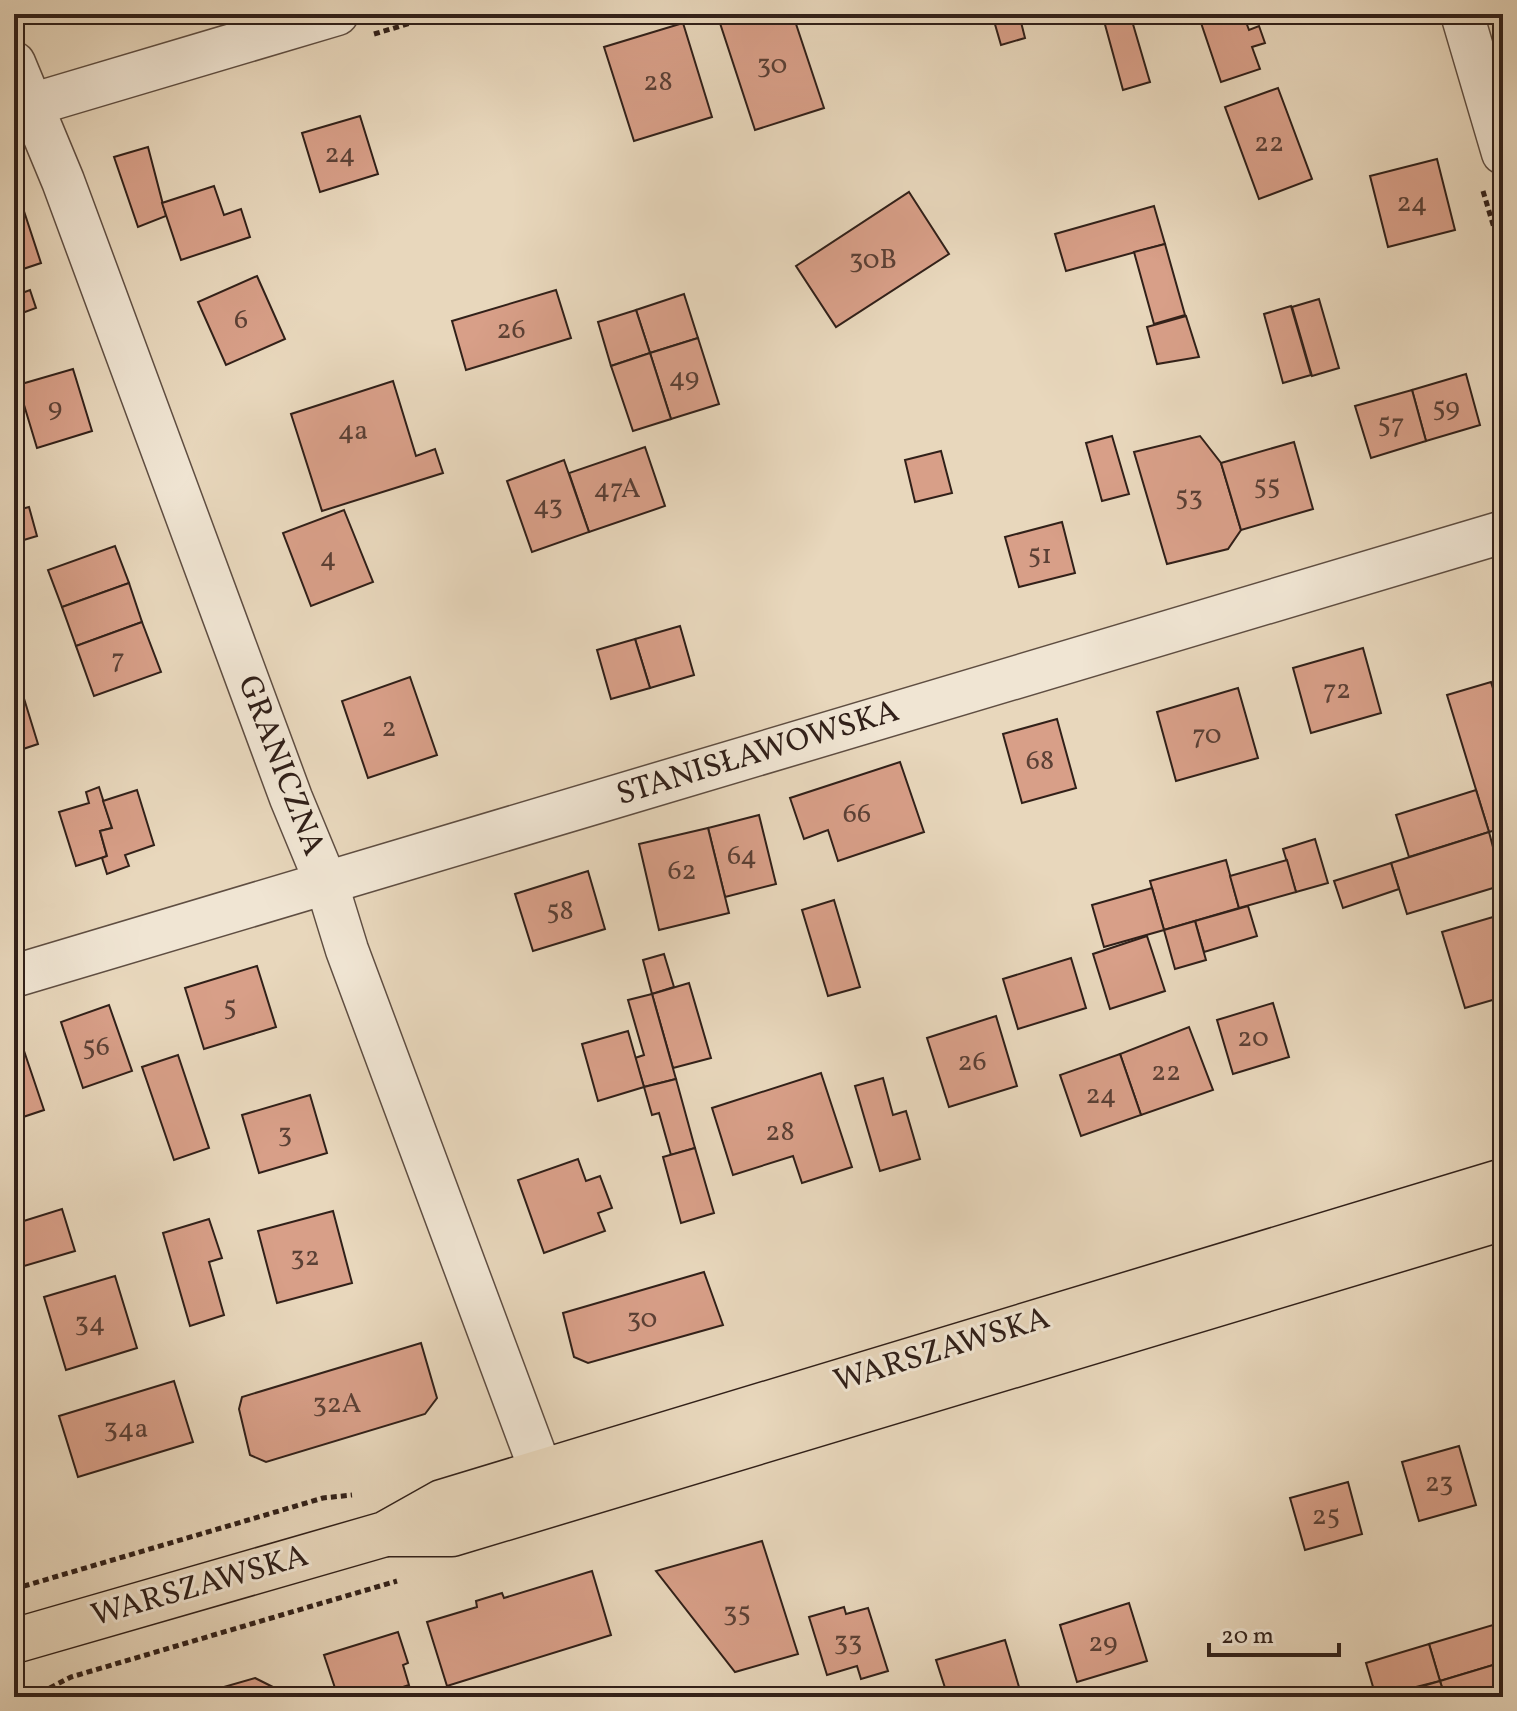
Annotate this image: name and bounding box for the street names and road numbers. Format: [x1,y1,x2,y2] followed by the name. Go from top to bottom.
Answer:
[225,670,335,862] street label: GRANICZNA
[611,690,905,818] street label: STANISŁAWOWSKA
[829,1297,1055,1405] street label: WARSZAWSKA
[86,1535,314,1639] street label: WARSZAWSKA

